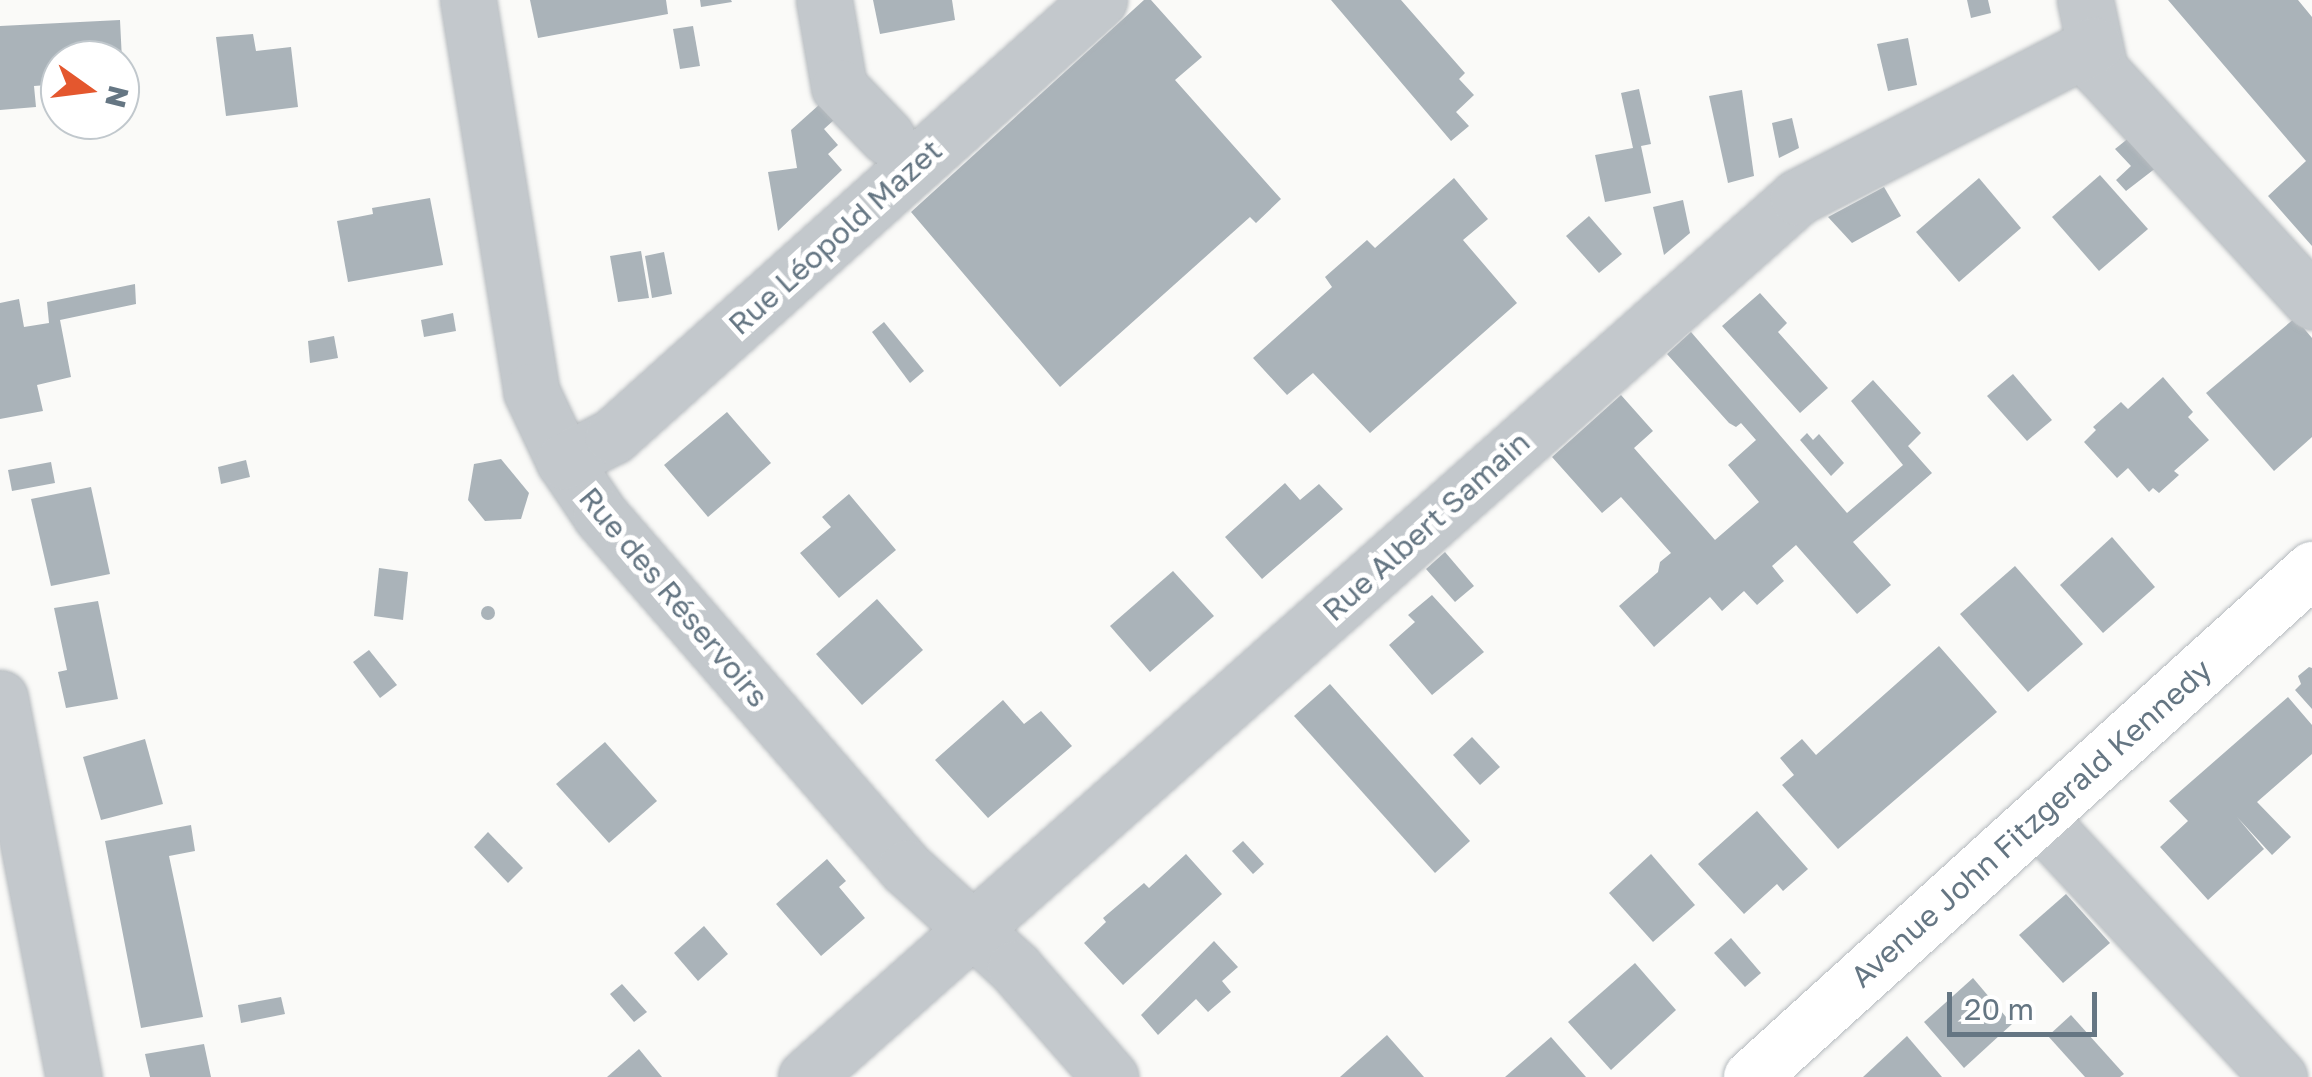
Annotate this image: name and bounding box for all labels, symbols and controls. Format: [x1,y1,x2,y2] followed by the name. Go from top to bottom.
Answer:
[40,40,140,140] north arrow
[99,83,136,111] text: N
[721,132,949,342] street label: Rue Léopold Mazet
[1315,424,1537,628] street label: Rue Albert Samain
[572,480,776,714] street label: Rue des Réservoirs
[1843,651,2219,995] street label: Avenue John Fitzgerald Kennedy
[1952,972,2102,1034] scale bar
[1964,991,2034,1027] text: 20 m

